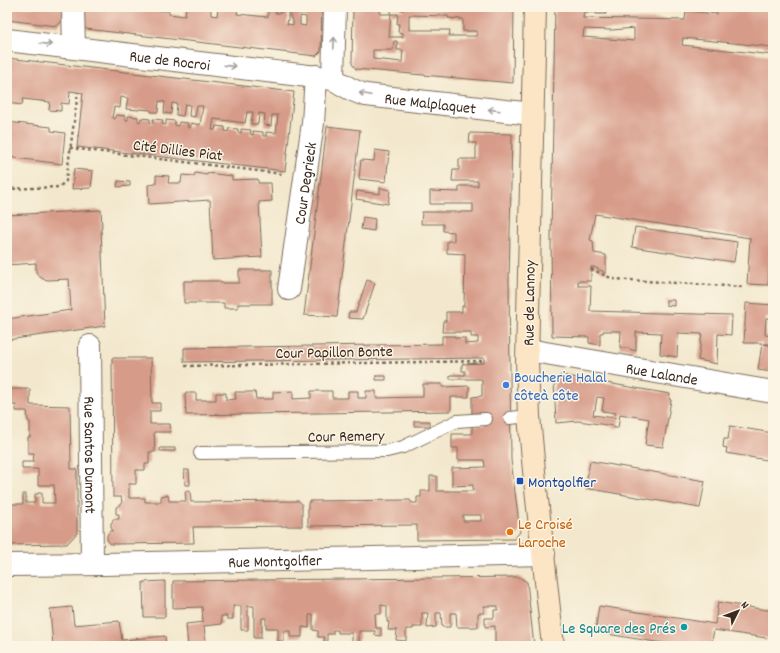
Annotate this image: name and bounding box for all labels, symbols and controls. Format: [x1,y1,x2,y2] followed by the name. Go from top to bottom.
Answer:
[330,37,338,50] one-way arrow
[39,41,52,48] one-way arrow
[128,46,211,78] street label: Rue de Rocroi
[223,63,236,70] one-way arrow
[383,88,477,122] street label: Rue Malplaquet
[358,90,371,98] one-way arrow
[488,106,501,114] one-way arrow
[132,135,224,168] street label: Cité Dillies Piat
[289,141,324,226] street label: Cour Degrieck
[518,259,543,346] street label: Rue de Lannoy
[275,341,393,366] street label: Cour Papillon Bonte
[624,358,699,393] street label: Rue Lalande
[514,367,607,408] place label: Boucherie Halal côteà côte
[501,380,511,390] marker: Boucherie Halal côteà côte
[76,396,101,514] street label: Rue Santos Dumont
[307,425,385,450] street label: Cour Remery
[528,472,596,495] place label: Montgolfier
[515,476,525,486] marker: Montgolfier
[518,514,573,555] place label: Le Croisé Laroche
[505,527,515,537] marker: Le Croisé Laroche
[228,550,322,575] street label: Rue Montgolfier
[718,591,758,631] north arrow
[736,598,752,613] text: N
[562,618,676,641] place label: Le Square des Prés
[679,622,689,632] marker: Le Square des Prés

